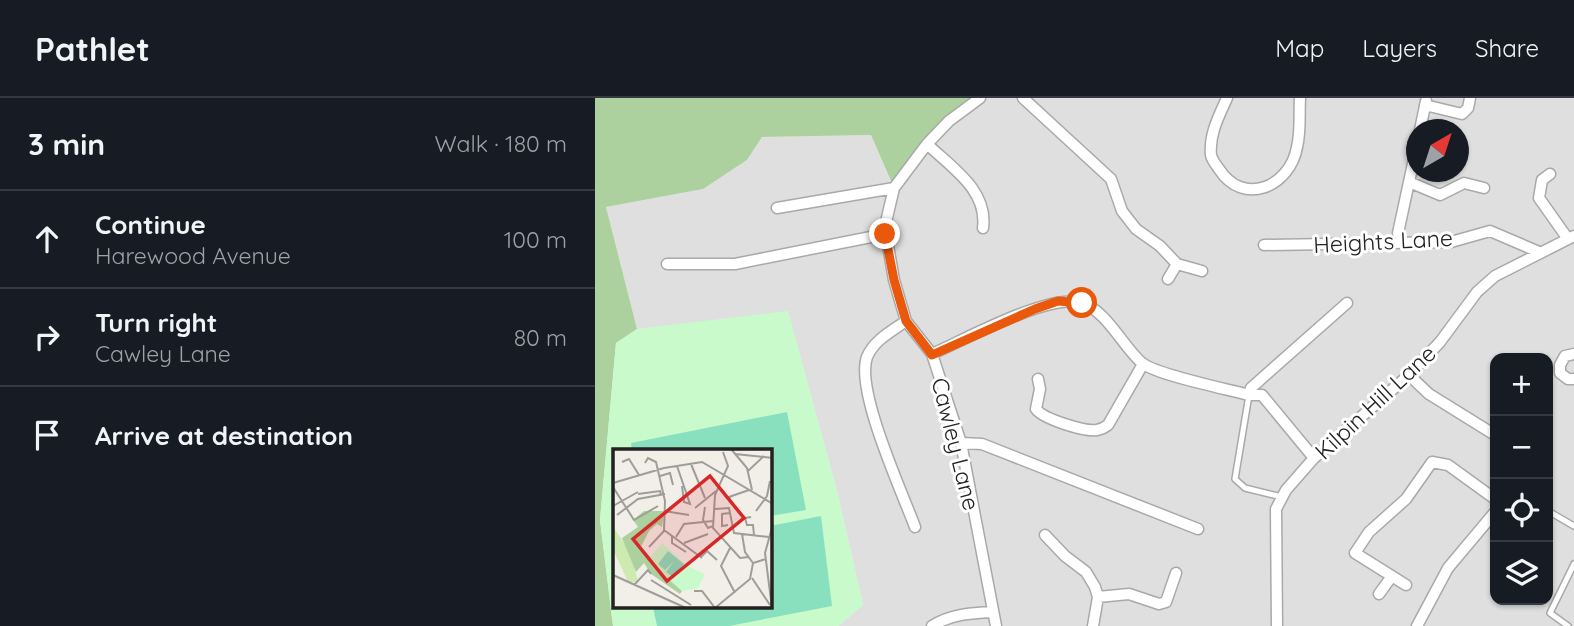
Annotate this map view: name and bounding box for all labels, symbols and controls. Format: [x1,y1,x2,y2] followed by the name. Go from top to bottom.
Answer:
[35,28,150,69] text: Pathlet
[1275,33,1324,63] text: Map
[1362,33,1437,63] text: Layers
[1475,33,1539,63] text: Share
[1406,119,1469,182] north arrow
[28,125,105,163] text: 3 min
[435,129,567,158] text: Walk · 180 m
[95,208,206,241] text: Continue
[869,218,900,249] route end
[28,220,66,258] icon: ahead
[1312,223,1454,259] street label: Heights Lane
[504,225,567,254] text: 100 m
[95,241,291,270] text: Harewood Avenue
[1066,287,1097,318] route start
[95,306,217,339] text: Turn right
[28,318,66,356] icon: right
[514,323,567,352] text: 80 m
[95,339,231,368] text: Cawley Lane
[1308,339,1442,465] street label: Kilpin Hill Lane
[1490,353,1553,605] map controls
[1490,353,1553,416] button: +
[925,375,987,513] street label: Cawley Lane
[28,416,66,454] icon: arrive
[1490,416,1553,479] button: −
[95,419,353,452] text: Arrive at destination
[613,449,772,608] inset map
[1490,479,1553,542] button: locate
[1490,542,1553,605] button: layers

